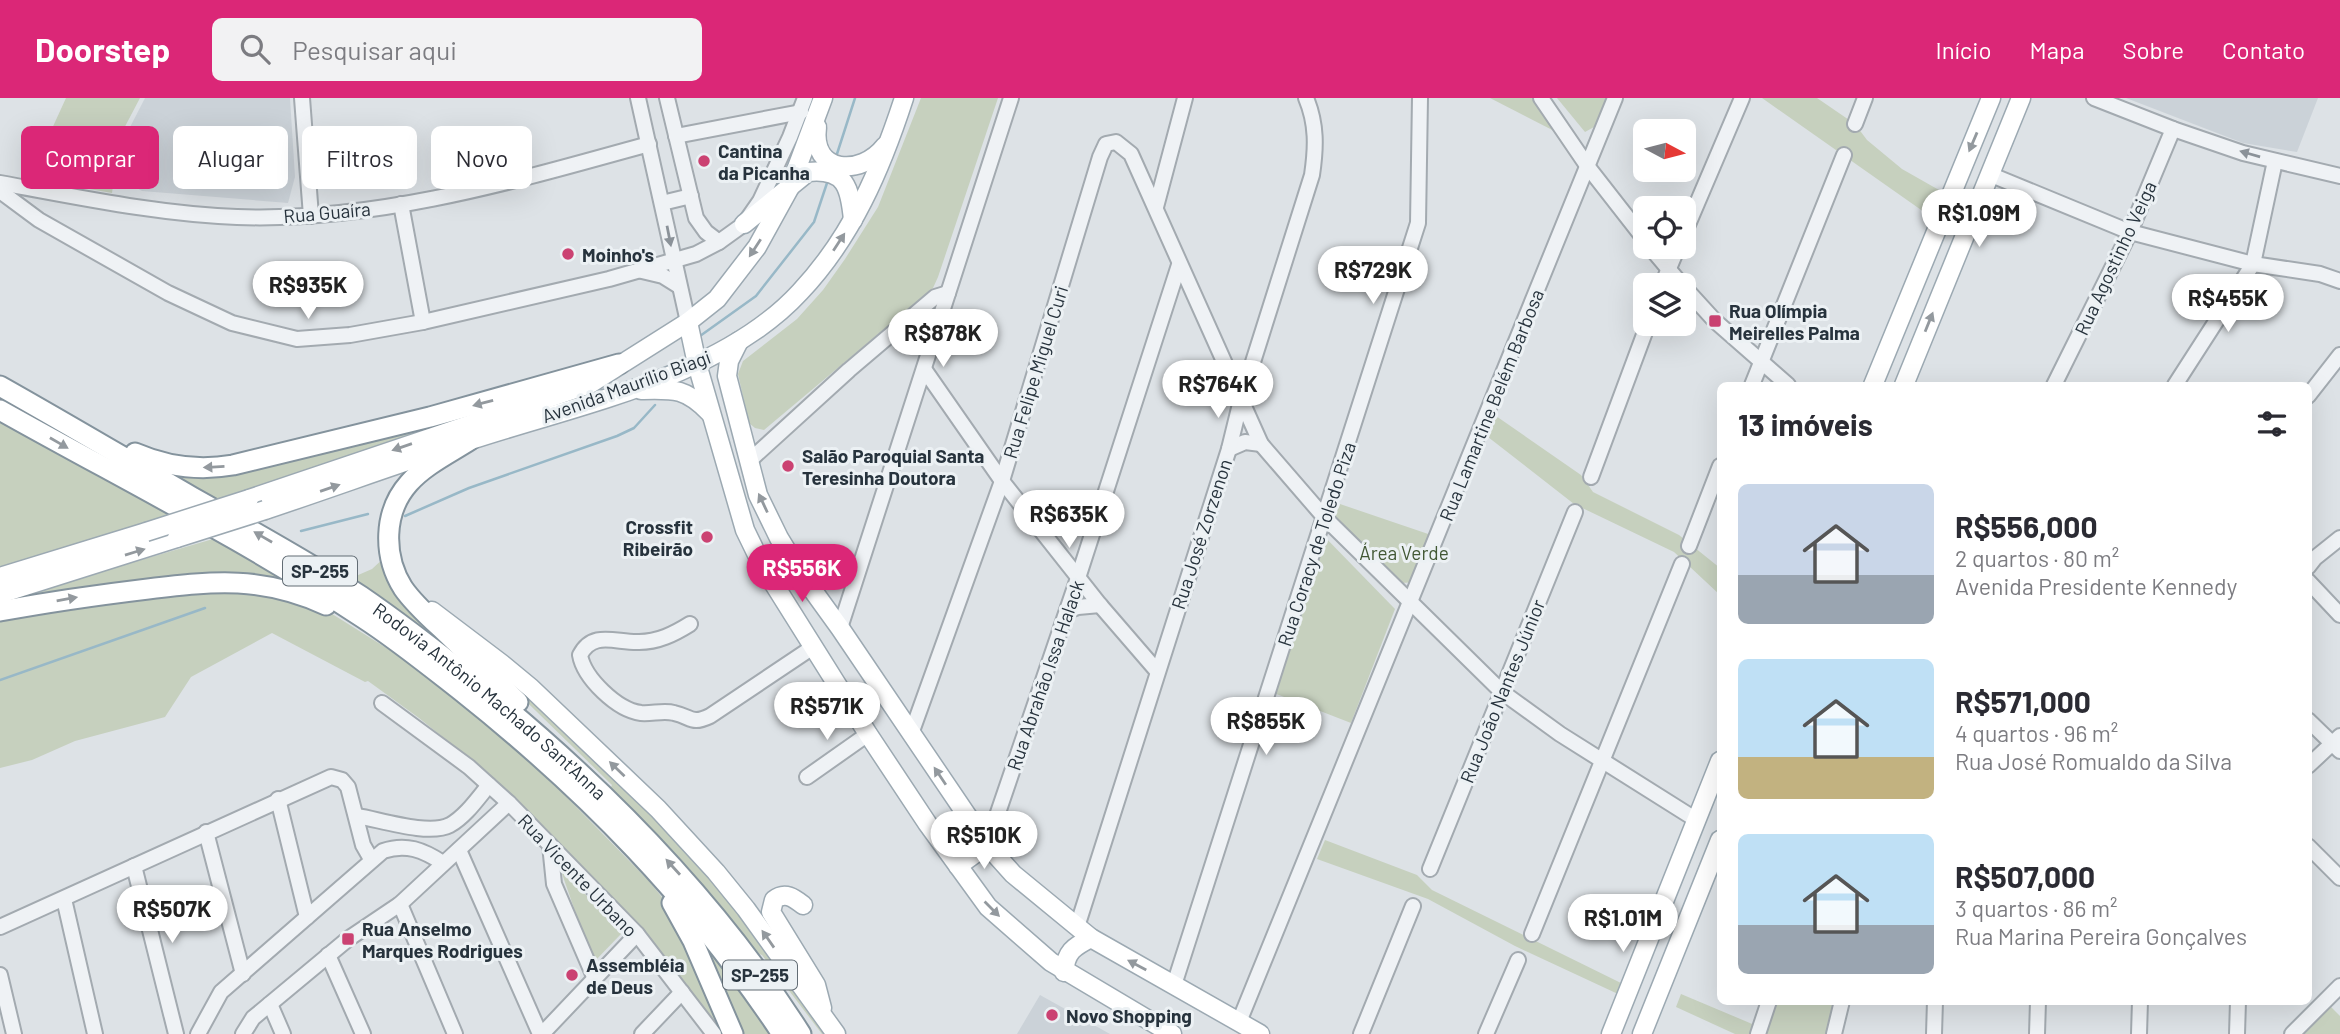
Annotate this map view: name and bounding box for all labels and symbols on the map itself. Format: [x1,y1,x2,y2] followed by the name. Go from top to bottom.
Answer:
[1633,119,1696,182] north arrow
[1967,132,1978,153] one-way arrow
[718,139,810,184] place label: Cantina da Picanha
[2239,149,2260,159] one-way arrow
[696,153,712,169] marker: Cantina da Picanha
[2069,177,2161,339] street label: Rua Agostinho Veiga
[1914,190,2044,249] pin: R$1.09M
[282,197,372,227] street label: Rua Guaíra
[663,225,674,247] one-way arrow
[832,233,845,252] one-way arrow
[749,238,762,258] one-way arrow
[582,243,654,266] place label: Moinho's
[560,246,576,262] marker: Moinho's
[1316,246,1430,306] pin: R$729K
[251,262,365,321] pin: R$935K
[2171,274,2285,334] pin: R$455K
[998,283,1072,461] street label: Rua Felipe Miguel Curi
[1434,286,1548,524] street label: Rua Lamartine Belém Barbosa
[1729,299,1860,344] place label: Rua Olímpia Meirelles Palma
[886,310,1000,369] pin: R$878K
[1924,311,1935,332] one-way arrow
[1707,313,1723,329] marker: Rua Olímpia Meirelles Palma
[538,345,714,427] street label: Avenida Maurílio Biagi
[1161,360,1275,420] pin: R$764K
[472,398,494,409] one-way arrow
[50,437,69,449] one-way arrow
[1272,439,1360,649] street label: Rua Coracy de Toledo Piza
[392,442,413,453] one-way arrow
[802,444,984,489] place label: Salão Paroquial Santa Teresinha Doutora
[1166,456,1236,612] street label: Rua José Zorzenon
[780,458,796,474] marker: Salão Paroquial Santa Teresinha Doutora
[203,462,225,473] one-way arrow
[320,482,341,493] one-way arrow
[1012,490,1126,550] pin: R$635K
[757,493,768,514] one-way arrow
[623,515,693,560] place label: Crossfit Ribeirão
[699,529,715,545] marker: Crossfit Ribeirão
[254,531,273,543] one-way arrow
[1359,541,1449,564] park label: Área Verde
[745,545,859,604] pin: R$556K
[125,546,146,556] one-way arrow
[283,556,357,586] road number: SP-255
[1002,577,1088,773] street label: Rua Abrahão Issa Halack
[56,593,78,604] one-way arrow
[1455,596,1549,786] street label: Rua João Nantes Júnior
[369,597,612,804] street label: Rodovia Antônio Machado Sant'Anna
[770,682,884,742] pin: R$571K
[1209,698,1323,757] pin: R$855K
[609,761,626,777] one-way arrow
[933,767,947,785] one-way arrow
[513,809,643,941] street label: Rua Vicente Urbano
[927,812,1041,871] pin: R$510K
[665,859,681,876] one-way arrow
[115,886,229,945] pin: R$507K
[1558,894,1688,954] pin: R$1.01M
[983,900,999,917] one-way arrow
[362,917,523,962] place label: Rua Anselmo Marques Rodrigues
[761,930,775,948] one-way arrow
[340,931,356,947] marker: Rua Anselmo Marques Rodrigues
[586,953,685,998] place label: Assembléia de Deus
[1127,959,1146,971] one-way arrow
[723,960,797,990] road number: SP-255
[564,967,580,983] marker: Assembléia de Deus
[1066,1004,1192,1027] place label: Novo Shopping
[1044,1007,1060,1023] marker: Novo Shopping

